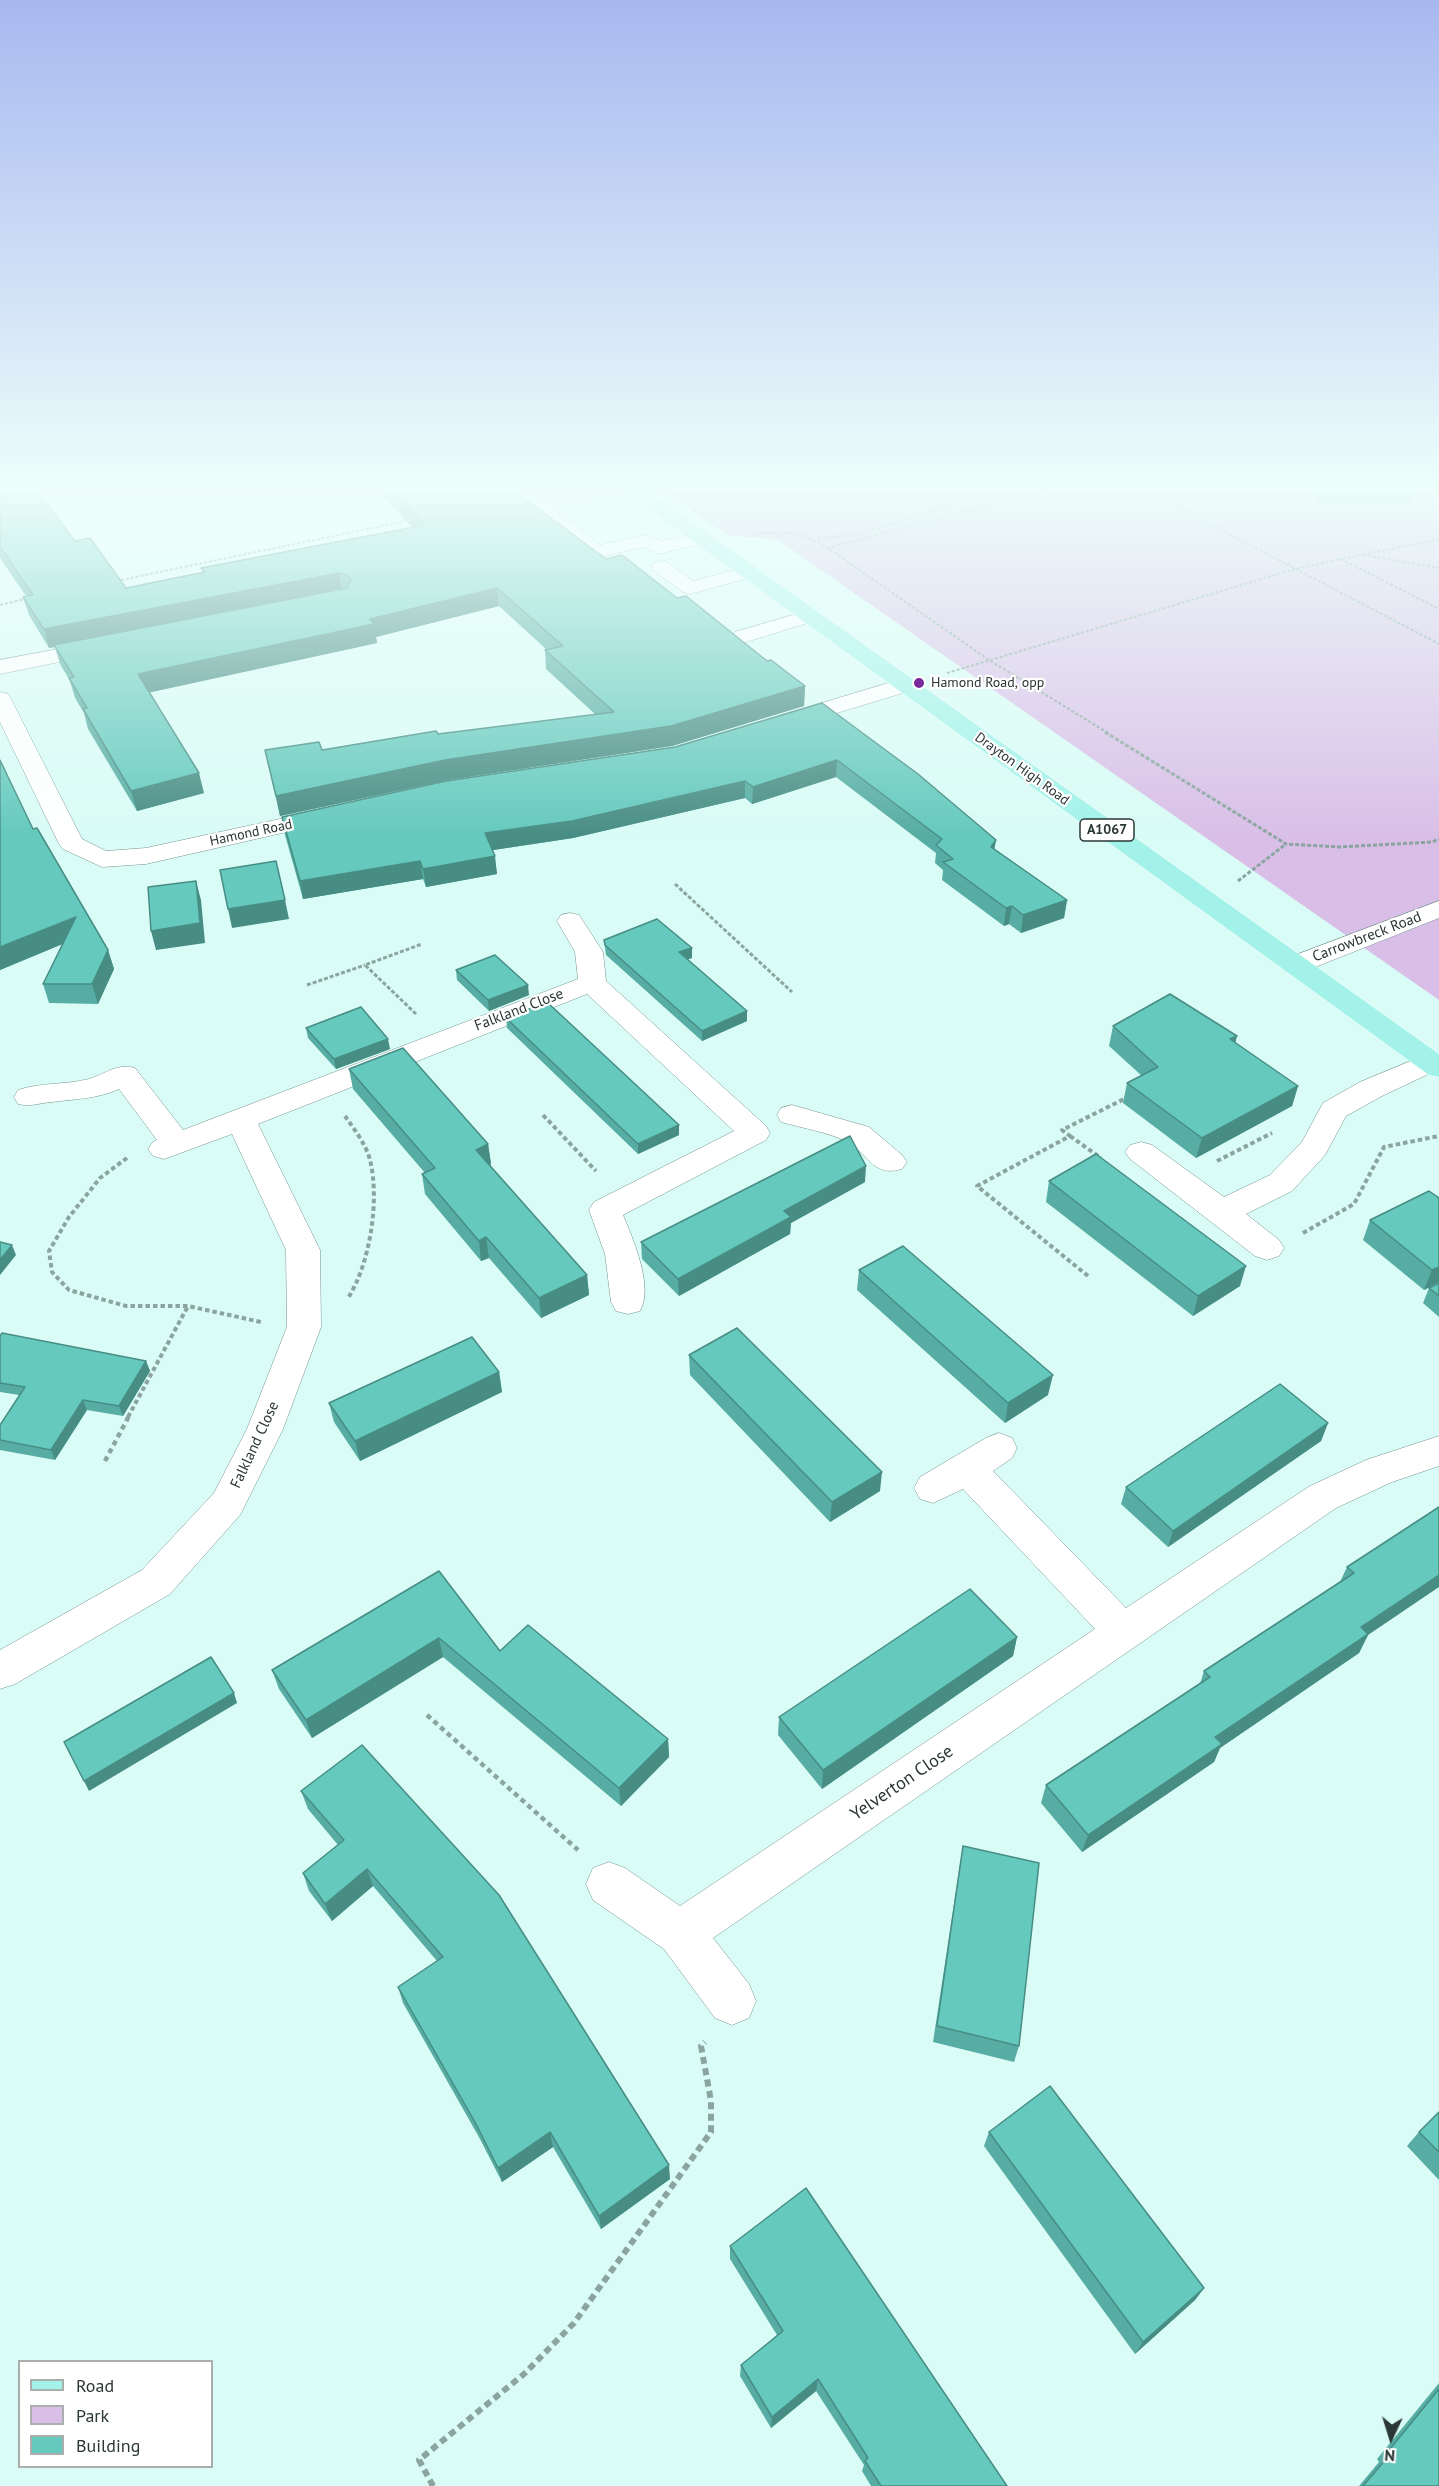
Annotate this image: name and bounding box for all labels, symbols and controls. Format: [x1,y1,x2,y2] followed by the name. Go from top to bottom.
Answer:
[931,675,1044,691] place label: Hamond Road, opp
[912,676,926,690] marker: Hamond Road, opp
[972,729,1072,809] street label: Drayton High Road
[208,816,294,850] street label: Hamond Road
[1080,819,1134,841] road number: A1067
[1310,908,1424,966] street label: Carrowbreck Road
[472,985,566,1035] street label: Falkland Close
[227,1399,283,1491] street label: Falkland Close
[847,1741,957,1825] street label: Yelverton Close
[18,2360,213,2468] legend
[76,2374,114,2397] text: Road
[76,2404,109,2427] text: Park
[1361,2408,1421,2468] north arrow
[76,2434,140,2457] text: Building
[1384,2446,1396,2466] text: N

